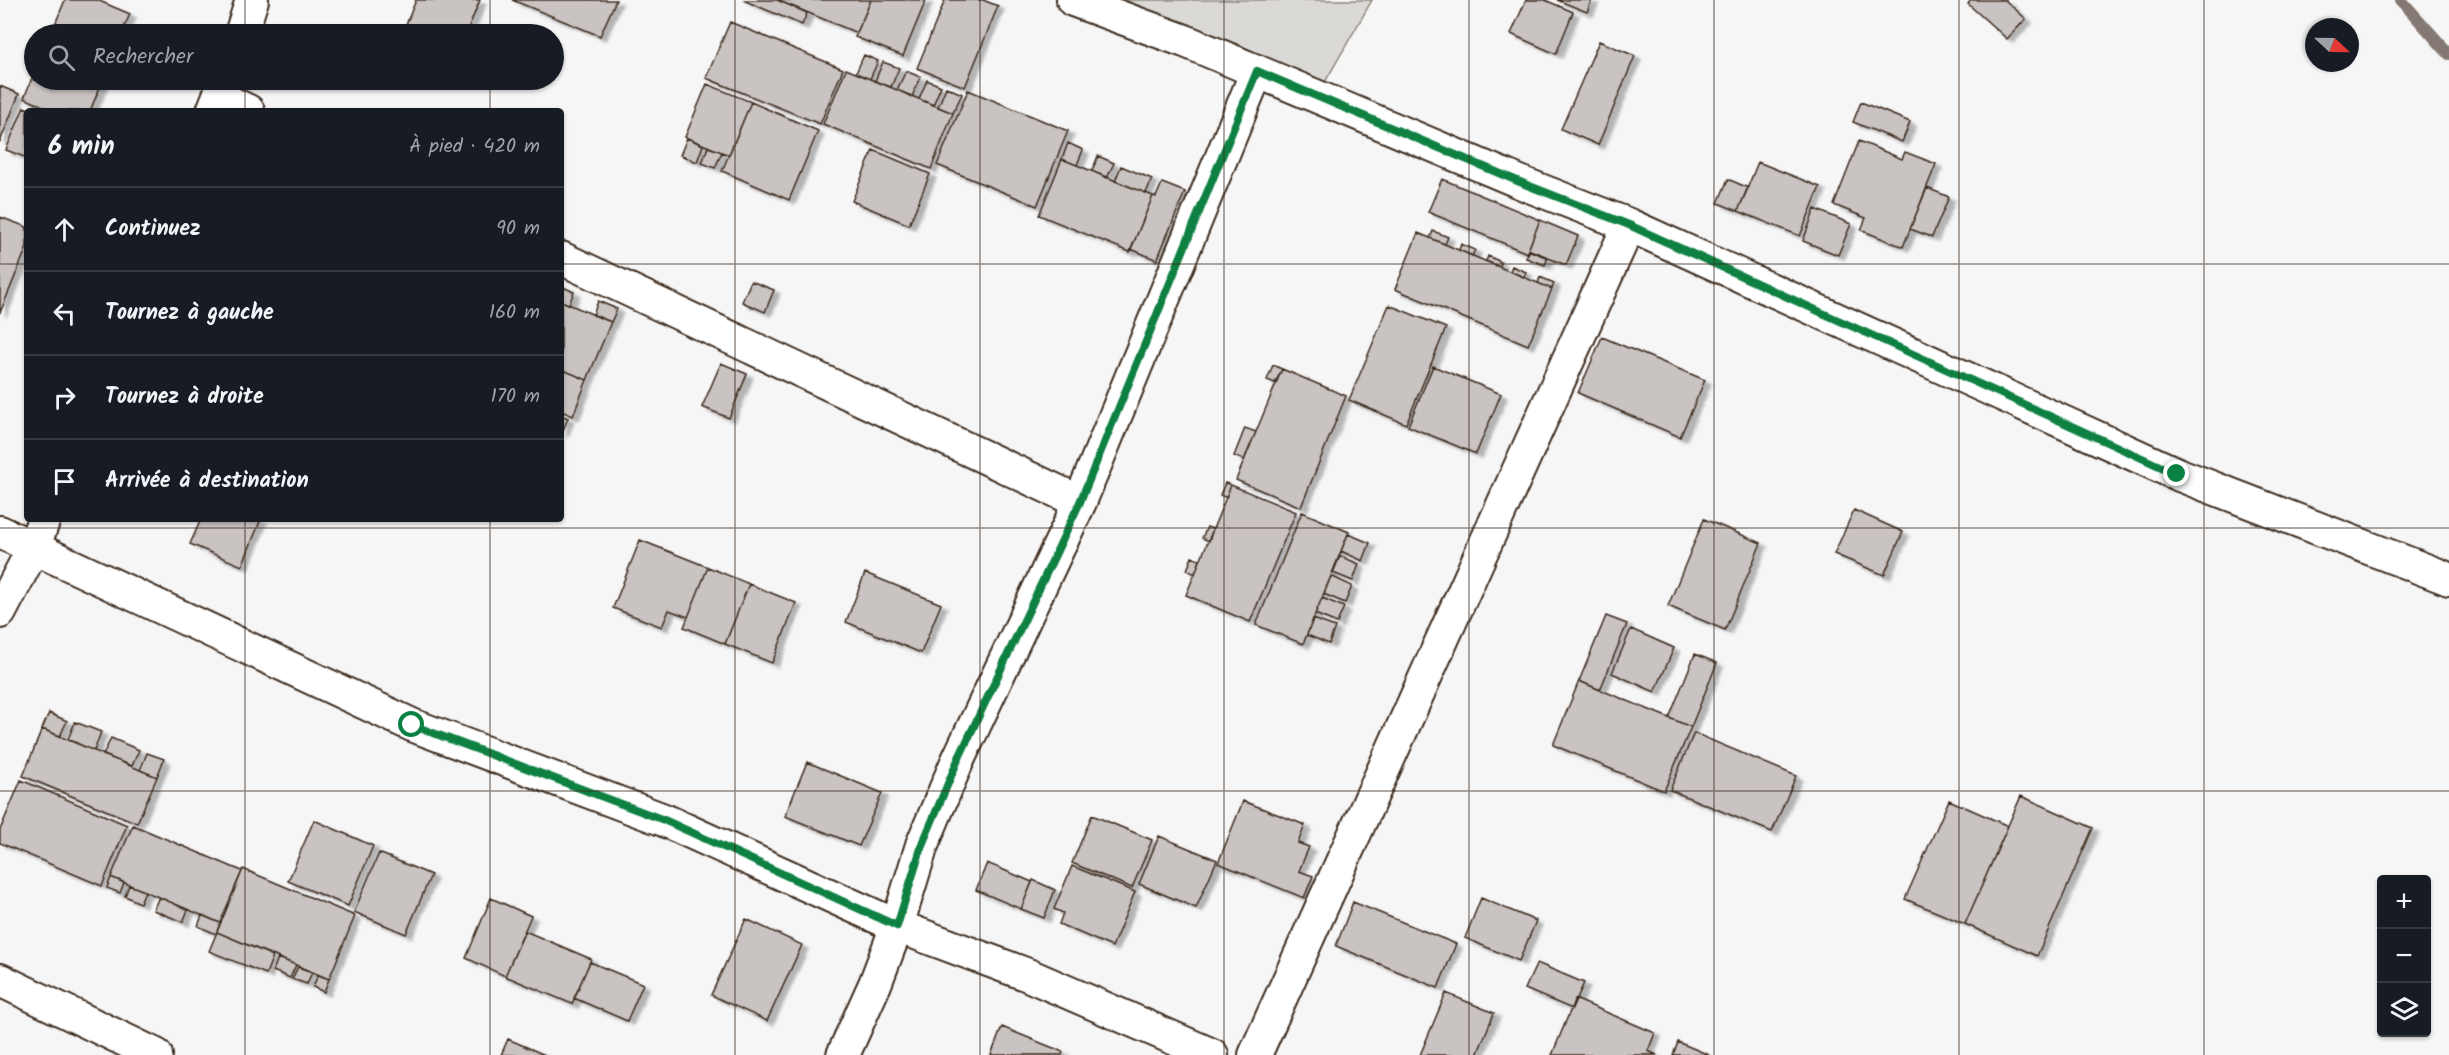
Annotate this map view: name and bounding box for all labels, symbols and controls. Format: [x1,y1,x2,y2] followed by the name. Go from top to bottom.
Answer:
[2305,18,2359,72] north arrow
[24,24,564,90] search box
[93,40,193,75] text: Rechercher
[45,41,78,74] icon: search
[48,126,115,168] text: 6 min
[409,131,540,163] text: À pied · 420 m
[105,212,201,247] text: Continuez
[48,213,81,246] icon: ahead
[496,213,540,245] text: 90 m
[105,296,274,331] text: Tournez à gauche
[48,297,81,330] icon: left
[489,297,540,329] text: 160 m
[105,380,264,415] text: Tournez à droite
[48,381,81,414] icon: right
[491,381,540,413] text: 170 m
[2163,460,2189,486] route end
[105,464,309,499] text: Arrivée à destination
[48,465,81,498] icon: arrive
[398,711,424,737] route start
[2377,875,2431,1037] map controls
[2377,875,2431,929] button: +
[2377,929,2431,983] button: −
[2377,983,2431,1037] button: layers

